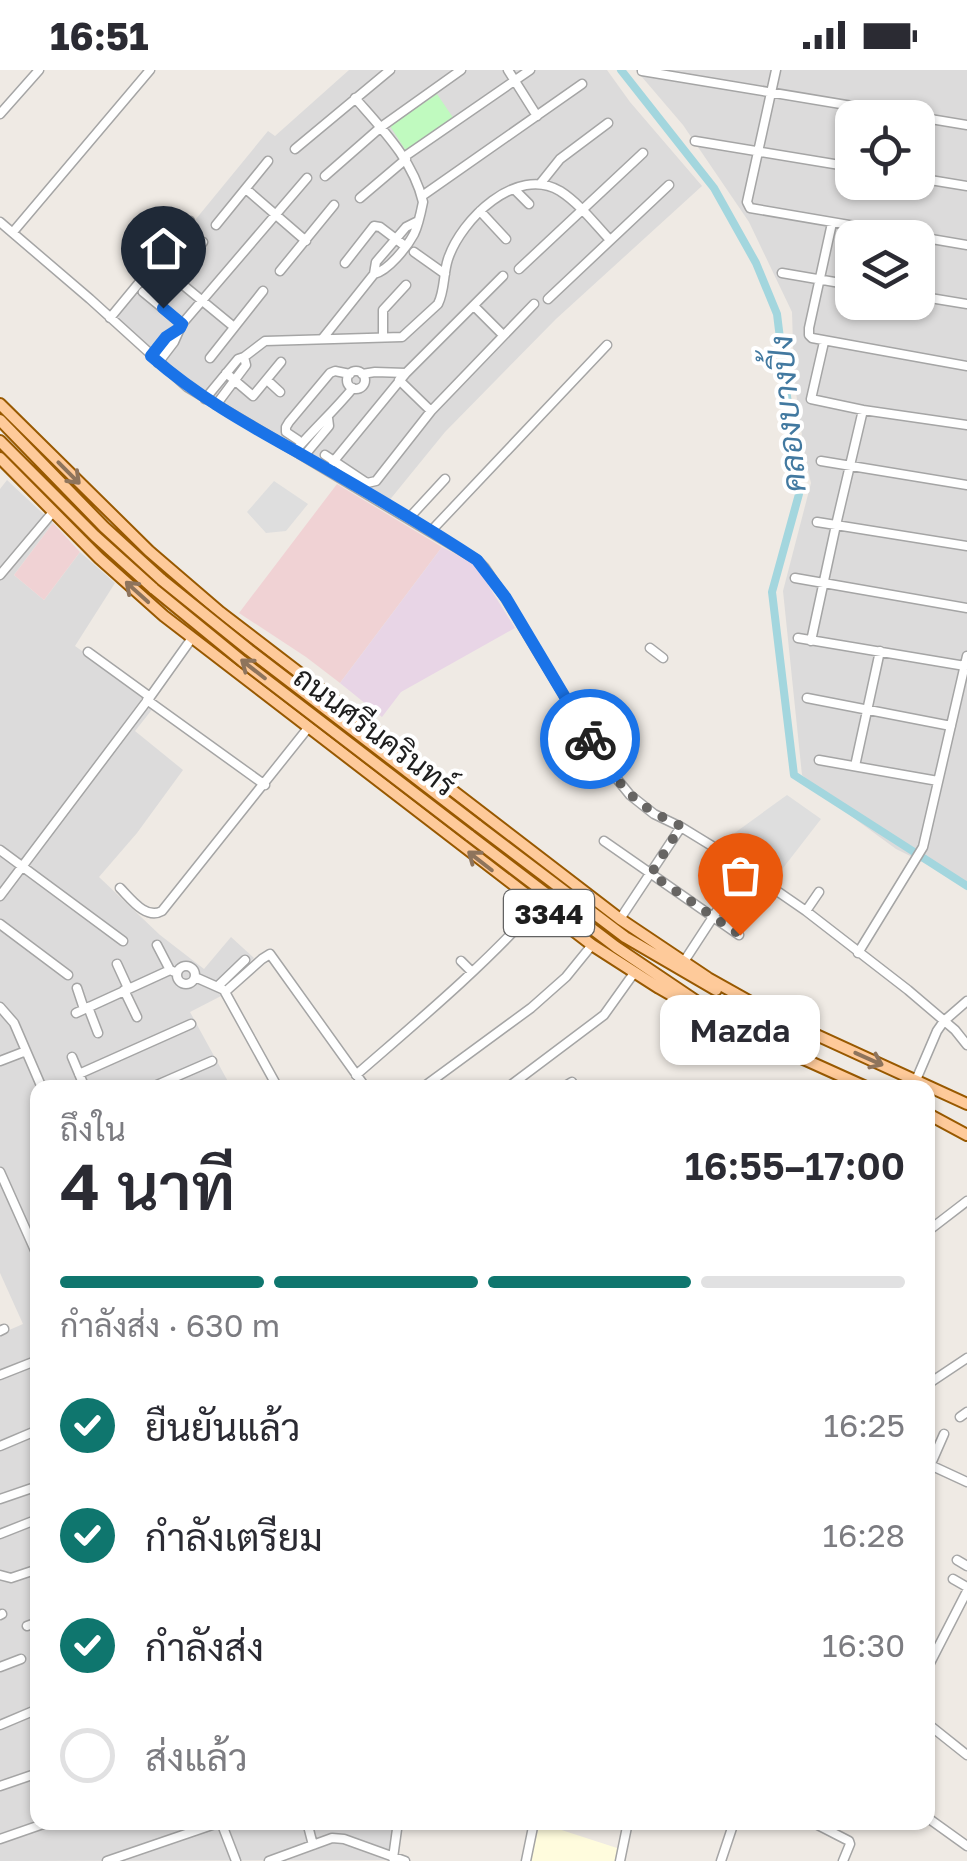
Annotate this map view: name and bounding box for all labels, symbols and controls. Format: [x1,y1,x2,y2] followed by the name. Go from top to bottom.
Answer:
[50,13,149,58] text: 16:51
[835,100,935,320] map controls
[835,100,935,200] button: locate
[121,206,206,309] pin
[835,220,935,320] button: layers
[136,221,191,276] icon: home
[753,334,813,495] water label: คลองบางปิ้ง
[57,461,81,485] one-way arrow
[125,581,150,604] one-way arrow
[240,658,266,680] one-way arrow
[287,658,464,804] street label: ถนนศรีนครินทร์
[540,689,640,789] courier
[563,712,618,767] icon: bike
[698,833,783,936] pin
[713,848,768,903] icon: bag
[467,850,494,871] one-way arrow
[504,890,594,936] road number: 3344
[660,995,820,1065] callout: Mazda
[690,1011,790,1049] text: Mazda
[853,1051,884,1069] one-way arrow
[60,1110,126,1148] text: ถึงใน
[685,1143,905,1188] text: 16:55–17:00
[60,1146,235,1224] text: 4 นาที
[60,1306,280,1344] text: กำลังส่ง · 630 m
[60,1398,115,1453] icon: check
[145,1404,300,1449] text: ยืนยันแล้ว
[823,1406,905,1444] text: 16:25
[60,1508,115,1563] icon: check
[145,1514,323,1559] text: กำลังเตรียม
[822,1516,905,1554] text: 16:28
[60,1618,115,1673] icon: check
[145,1624,264,1669] text: กำลังส่ง
[822,1626,905,1664] text: 16:30
[145,1734,248,1779] text: ส่งแล้ว

